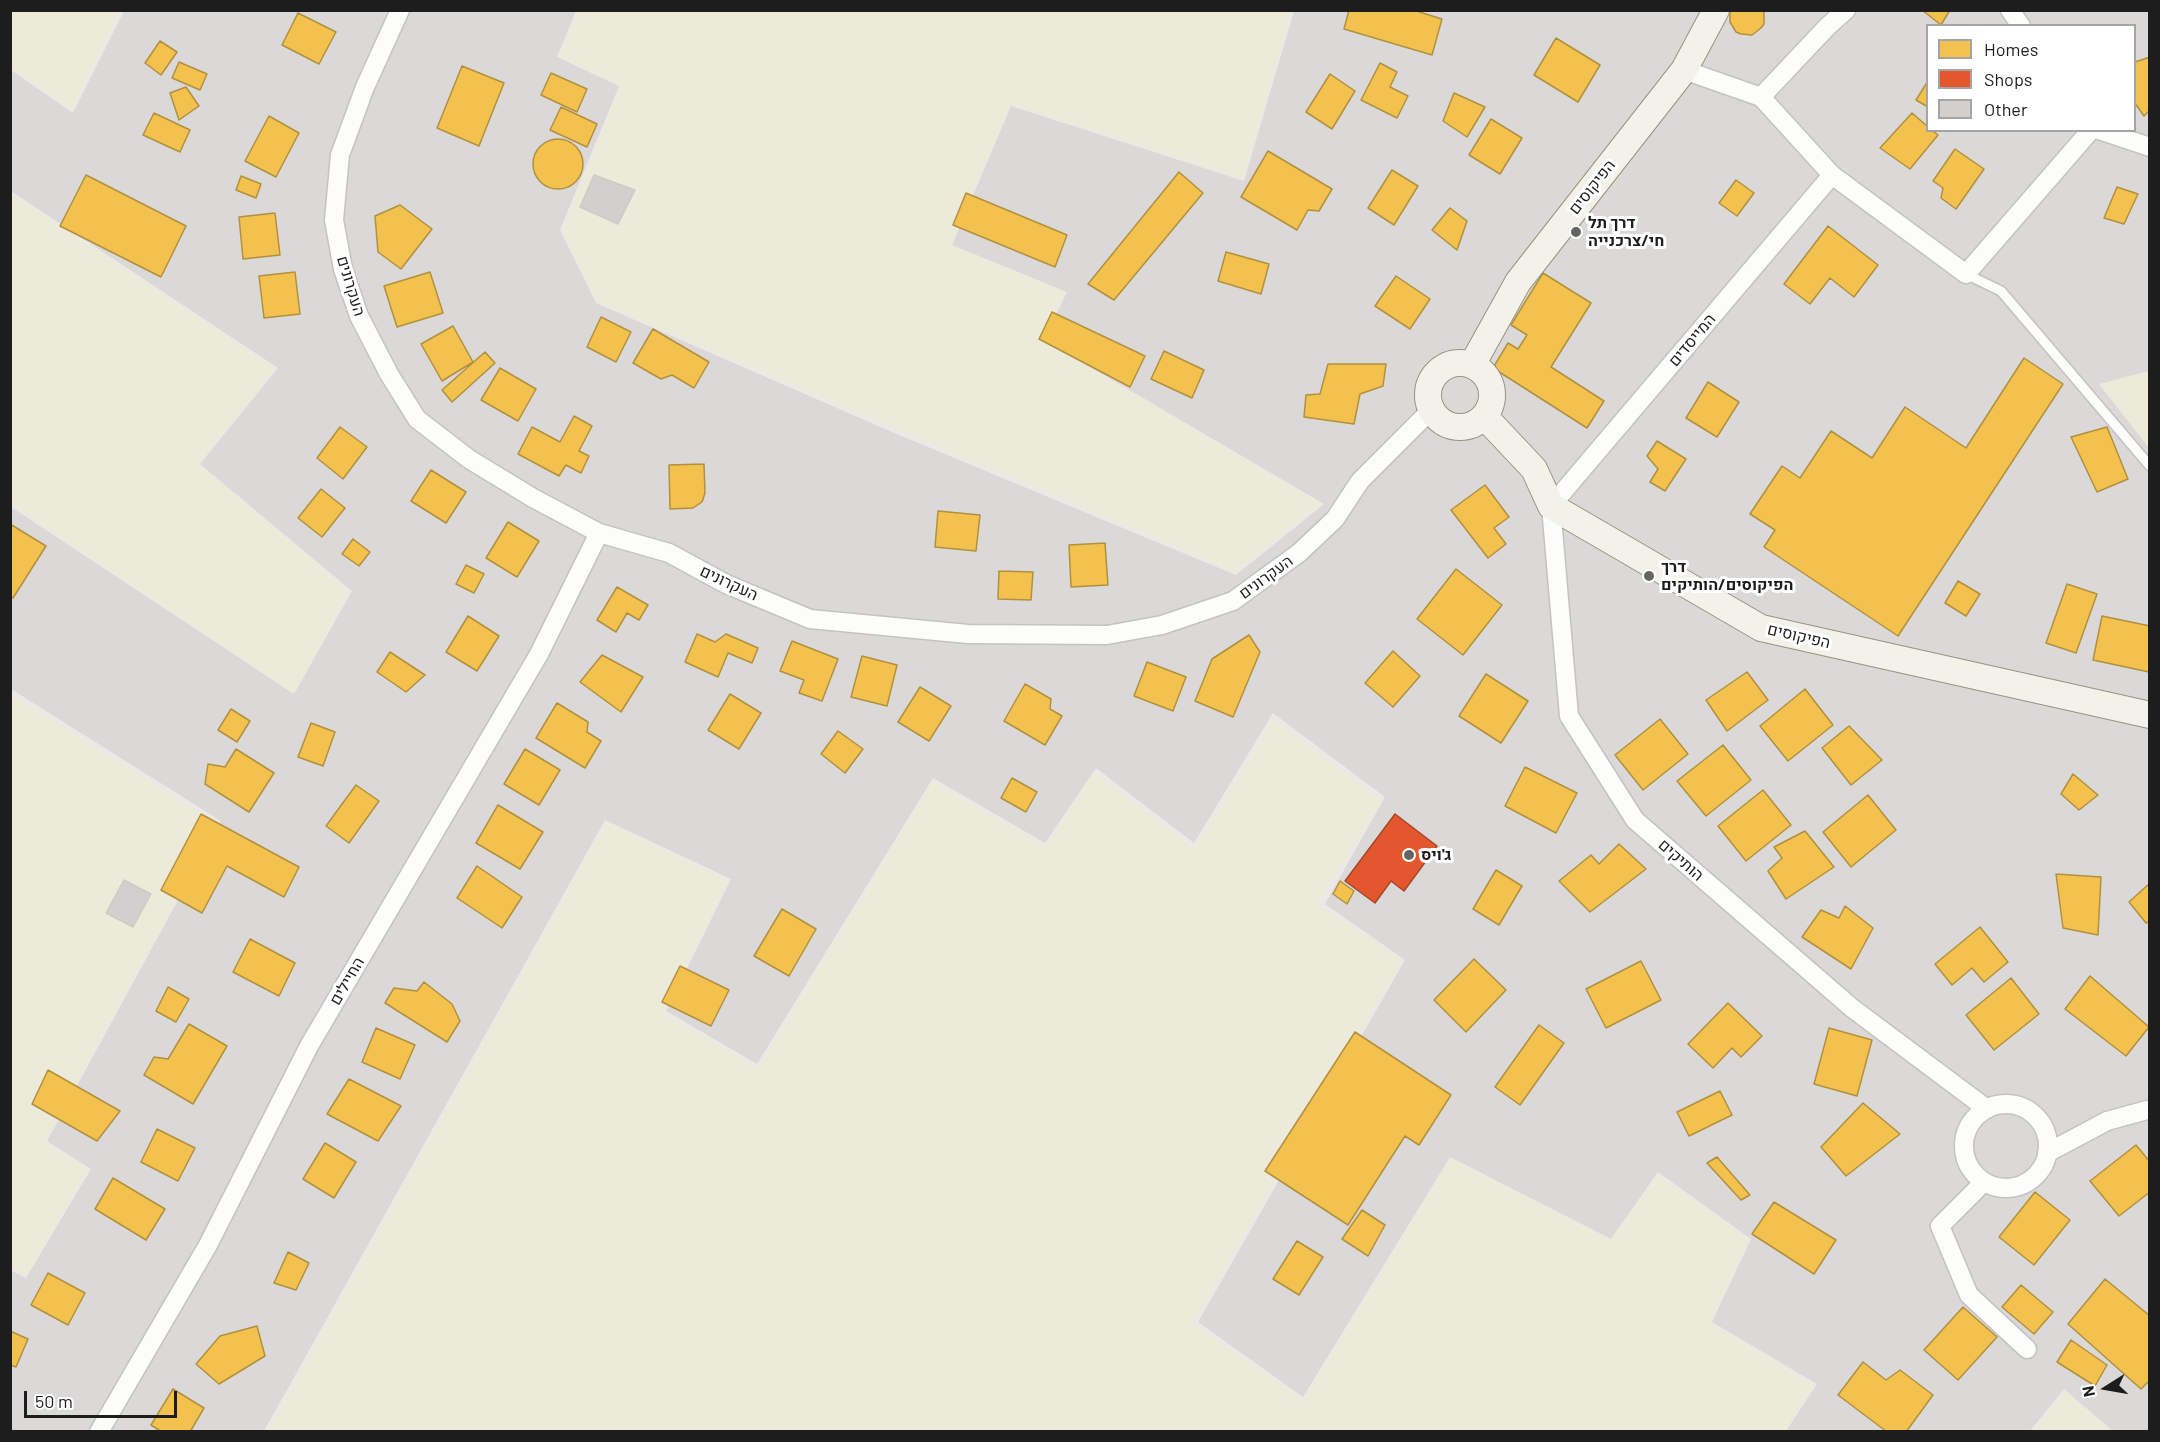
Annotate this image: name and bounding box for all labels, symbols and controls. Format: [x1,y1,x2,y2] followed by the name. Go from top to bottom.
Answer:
[1926,24,2136,132] legend
[1984,38,2038,60] text: Homes
[1984,68,2033,90] text: Shops
[1984,98,2027,120] text: Other
[1565,156,1619,218] street label: הפיקוסים
[1588,213,1664,251] place label: דרך תל חי/צרכנייה
[1569,225,1583,239] marker: דרך תל חי/צרכנייה
[333,254,369,318] street label: העקרונים
[1664,310,1720,370] street label: המייסדים
[1235,551,1297,603] street label: העקרונים
[1661,557,1793,595] place label: דרך הפיקוסים/הותיקים
[697,561,761,605] street label: העקרונים
[1642,569,1656,583] marker: דרך הפיקוסים/הותיקים
[1766,619,1832,653] street label: הפיקוסים
[1654,835,1708,885] street label: הותיקים
[1421,845,1452,865] place label: ג'ויס
[1402,848,1416,862] marker: ג'ויס
[326,954,368,1008] street label: החיילים
[2076,1358,2136,1418] north arrow
[27,1379,180,1417] scale bar
[2078,1385,2098,1399] text: N
[35,1390,73,1412] text: 50 m

